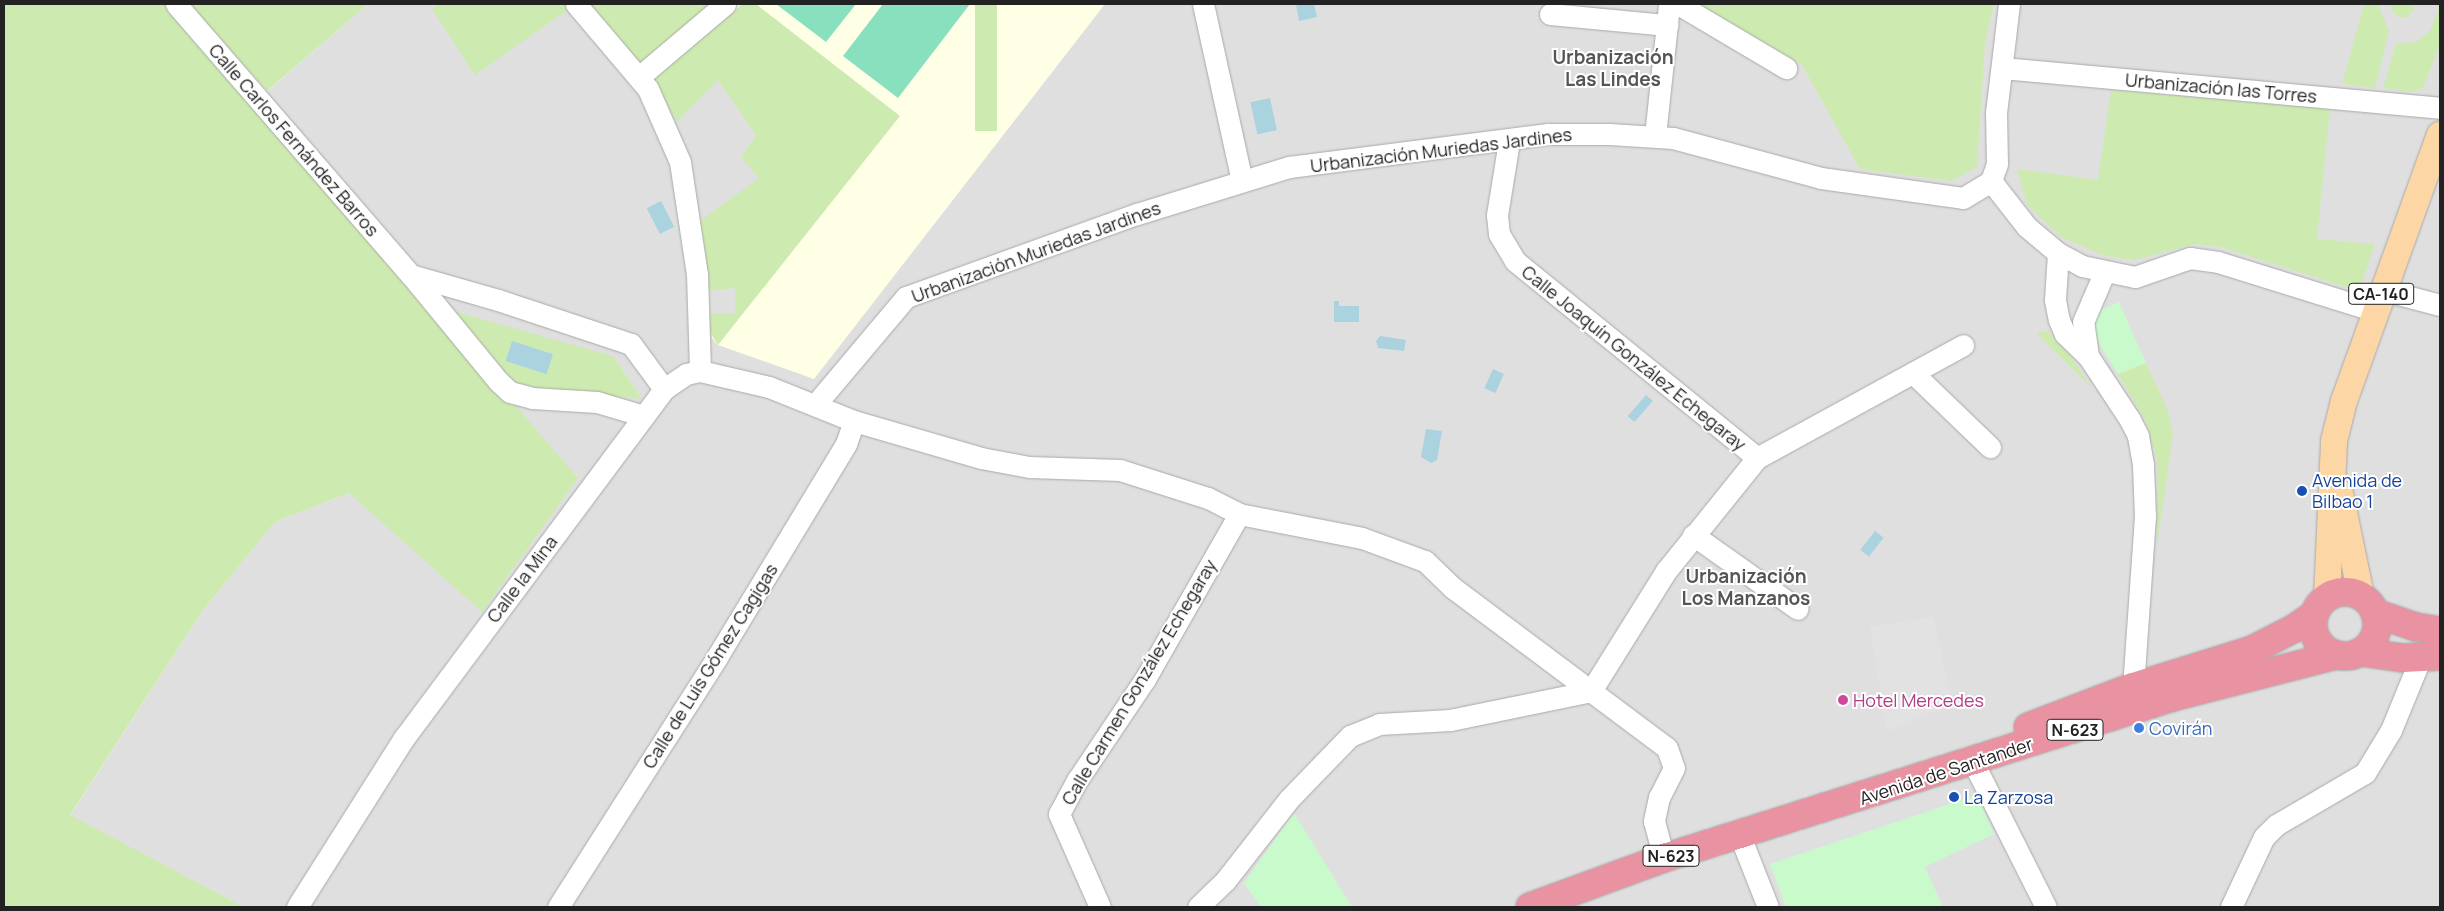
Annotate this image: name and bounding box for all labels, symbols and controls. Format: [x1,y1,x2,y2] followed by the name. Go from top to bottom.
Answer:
[205,39,383,241] street label: Calle Carlos Fernández Barros
[1552,47,1674,91] district label: Urbanización Las Lindes
[2124,69,2318,107] street label: Urbanización las Torres
[1309,123,1573,177] street label: Urbanización Muriedas Jardines
[909,197,1163,307] street label: Urbanización Muriedas Jardines
[1518,261,1750,455] street label: Calle Joaquín González Echegaray
[2347,280,2415,308] road number: CA-140
[2312,470,2402,512] place label: Avenida de Bilbao 1
[2296,485,2308,497] marker: Avenida de Bilbao 1
[482,531,562,627] street label: Calle la Mina
[1057,555,1221,809] street label: Calle Carmen González Echegaray
[638,560,782,772] street label: Calle de Luis Gómez Cagigas
[1682,566,1810,610] district label: Urbanización Los Manzanos
[1853,689,1984,711] place label: Hotel Mercedes
[1837,694,1849,706] marker: Hotel Mercedes
[2046,716,2104,744] road number: N-623
[2149,717,2212,739] place label: Covirán
[2133,722,2145,734] marker: Covirán
[1857,733,2035,809] street label: Avenida de Santander
[1964,786,2053,808] place label: La Zarzosa
[1948,791,1960,803] marker: La Zarzosa
[1642,842,1700,869] road number: N-623

